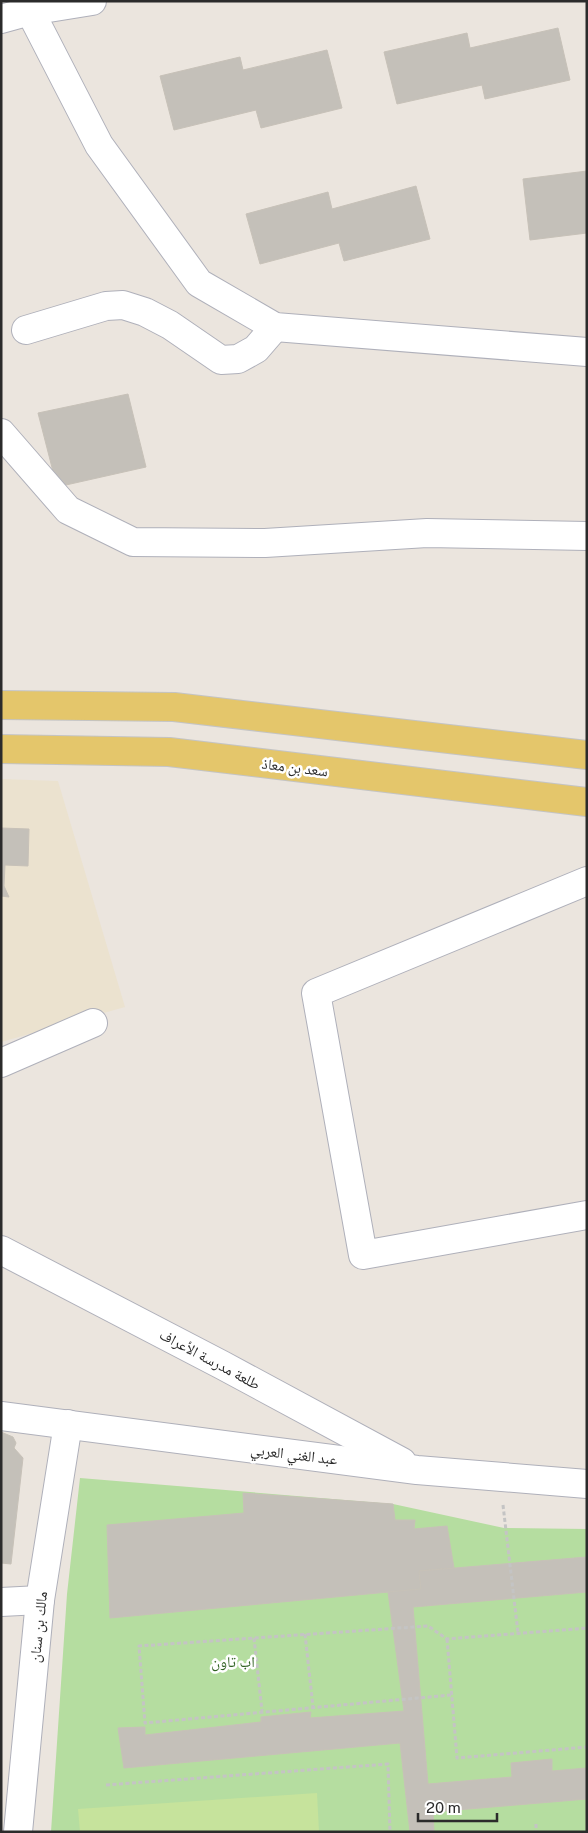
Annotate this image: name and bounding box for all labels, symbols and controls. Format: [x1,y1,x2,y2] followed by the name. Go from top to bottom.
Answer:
[261,755,329,781] street label: سعد بن معاذ
[156,1325,263,1394] street label: طلعة مدرسة الأعراف
[249,1440,339,1472] street label: عبد الغني العربي
[26,1590,52,1664] street label: مالك بن سنان
[211,1653,255,1672] park label: اب تاون
[418,1790,497,1822] scale bar
[426,1799,461,1816] text: 20 m

